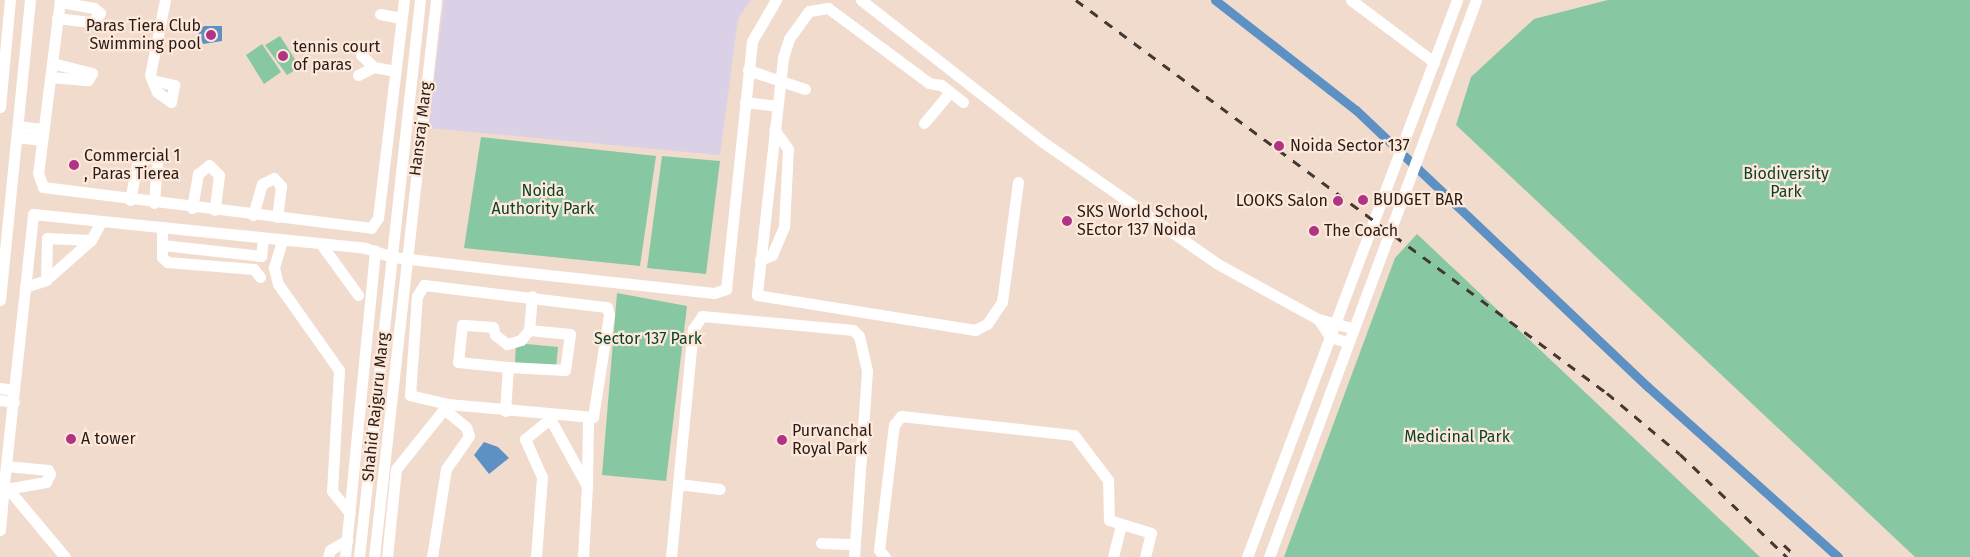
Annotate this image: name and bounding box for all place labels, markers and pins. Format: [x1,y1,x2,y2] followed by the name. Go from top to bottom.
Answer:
[86,16,201,54] place label: Paras Tiera Club Swimming pool
[205,29,217,41] marker: Paras Tiera Club Swimming pool
[293,37,380,75] place label: tennis court of paras
[277,50,289,62] marker: tennis court of paras
[1290,136,1410,156] place label: Noida Sector 137
[1272,139,1286,153] marker: Noida Sector 137
[84,146,180,184] place label: Commercial 1 , Paras Tierea
[68,159,80,171] marker: Commercial 1 , Paras Tierea
[1373,190,1463,210] place label: BUDGET BAR
[1236,191,1328,211] place label: LOOKS Salon
[1357,194,1369,206] marker: BUDGET BAR
[1332,195,1344,207] marker: LOOKS Salon
[1077,202,1208,240] place label: SKS World School, SEctor 137 Noida
[1061,215,1073,227] marker: SKS World School, SEctor 137 Noida
[1324,221,1398,241] place label: The Coach
[1308,225,1320,237] marker: The Coach
[792,421,872,459] place label: Purvanchal Royal Park
[81,429,136,449] place label: A tower
[65,433,77,445] marker: A tower
[776,434,788,446] marker: Purvanchal Royal Park

